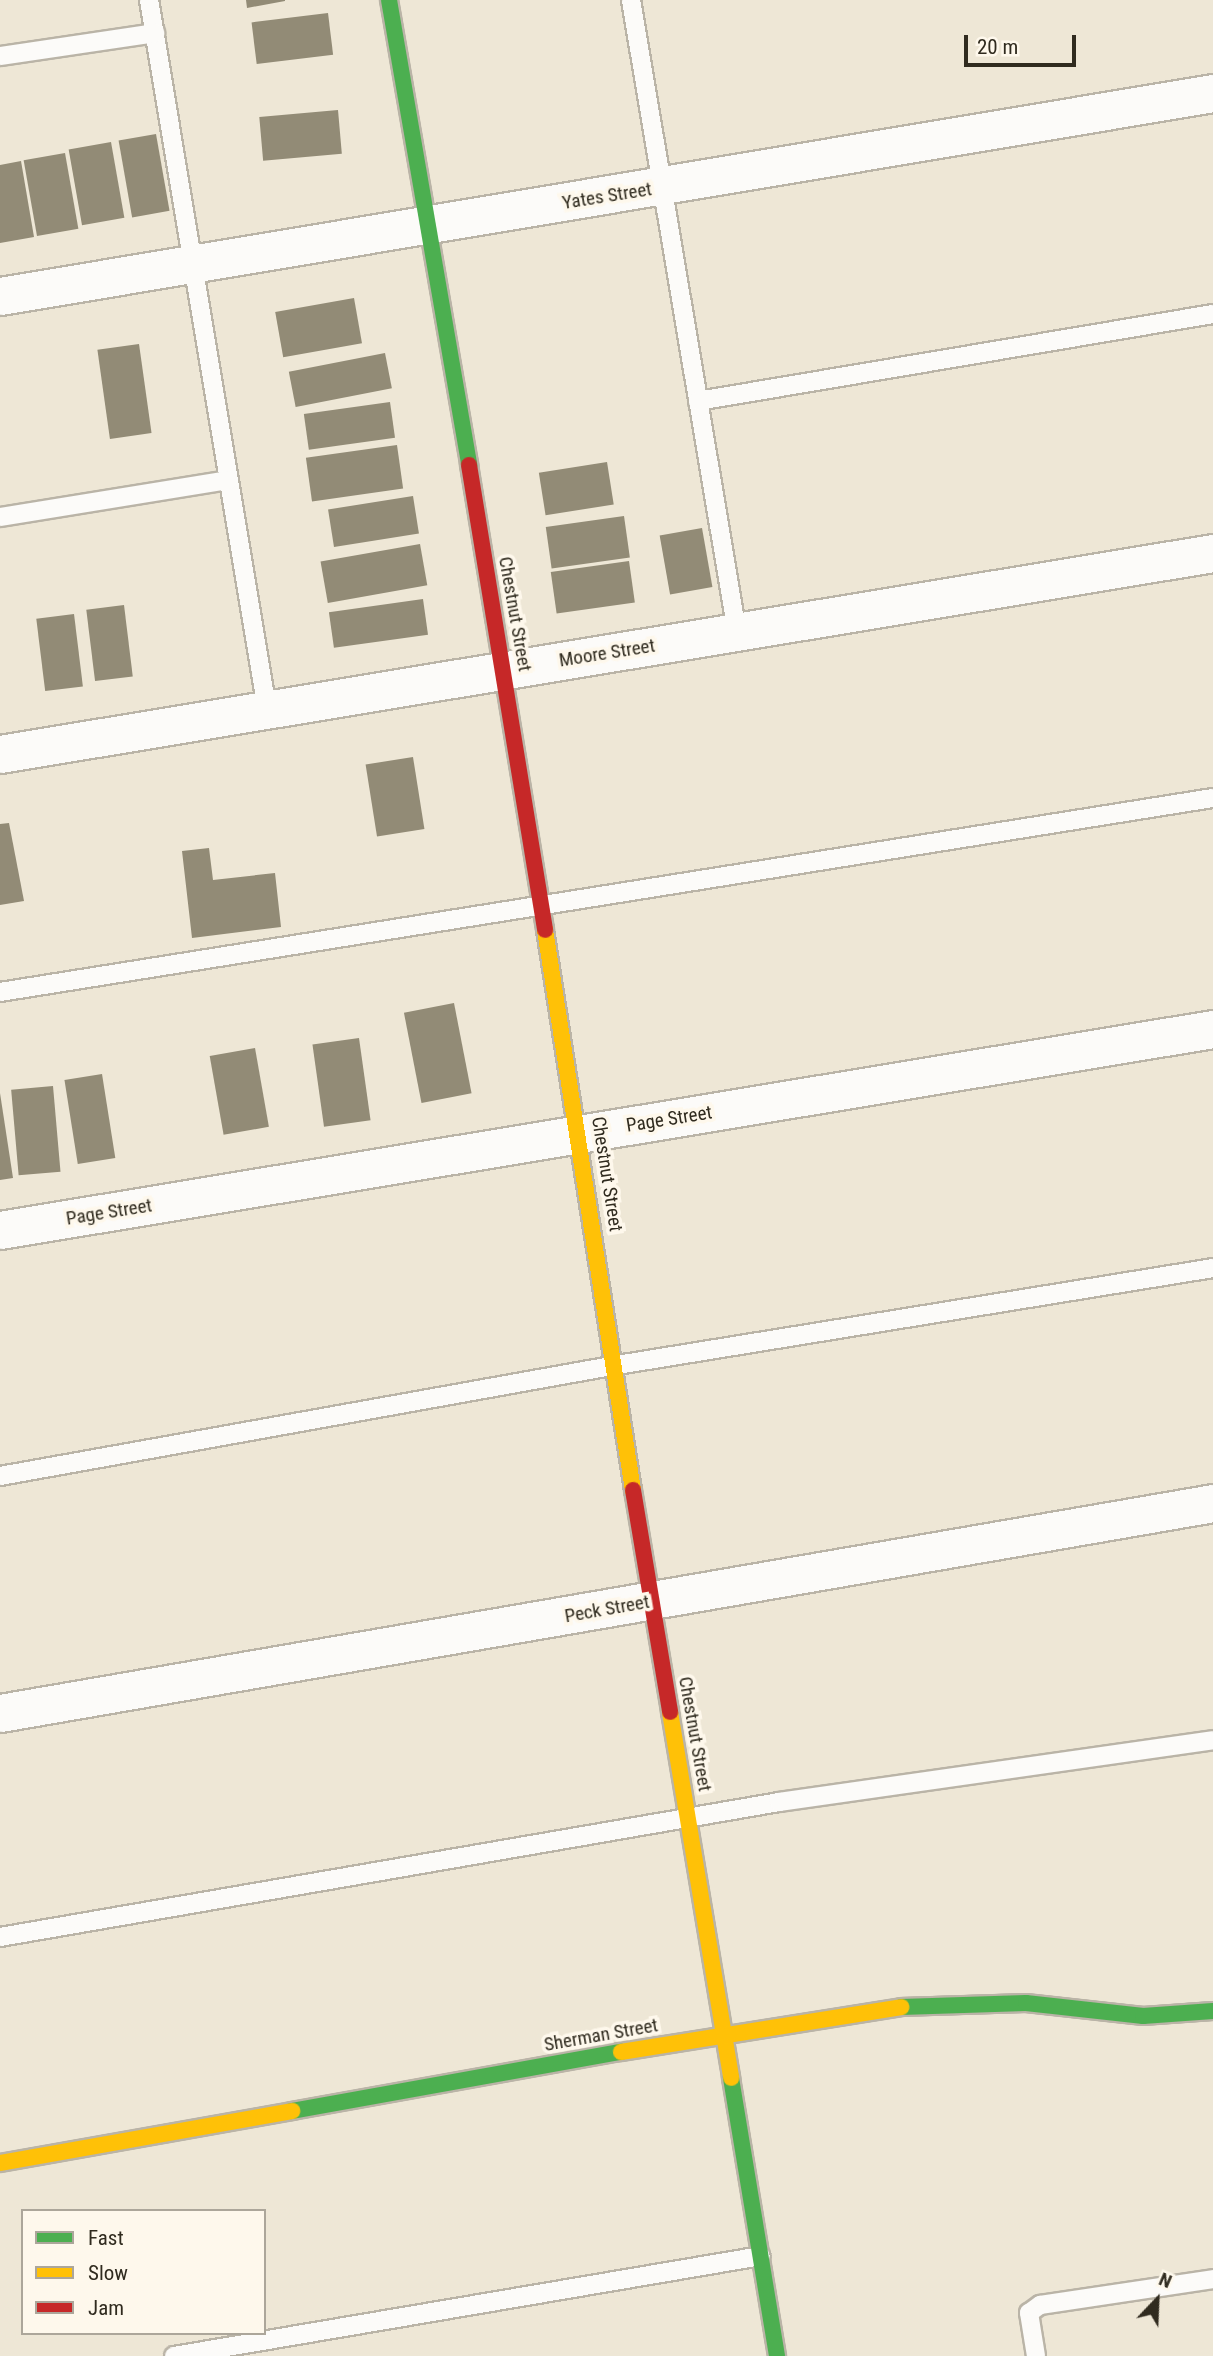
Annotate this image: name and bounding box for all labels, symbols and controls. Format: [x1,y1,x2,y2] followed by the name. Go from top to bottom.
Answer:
[968,21,1080,65] scale bar
[977,35,1018,59] text: 20 m
[561,178,653,214] street label: Yates Street
[494,555,536,673] street label: Chestnut Street
[557,634,657,672] street label: Moore Street
[624,1101,714,1137] street label: Page Street
[587,1115,627,1233] street label: Chestnut Street
[64,1194,154,1230] street label: Page Street
[563,1590,651,1628] street label: Peck Street
[674,1675,716,1793] street label: Chestnut Street
[542,2014,660,2056] street label: Sherman Street
[21,2209,266,2335] legend
[88,2226,124,2250] text: Fast
[88,2261,128,2285] text: Slow
[1122,2265,1192,2335] north arrow
[1156,2267,1175,2293] text: N
[88,2296,124,2320] text: Jam

